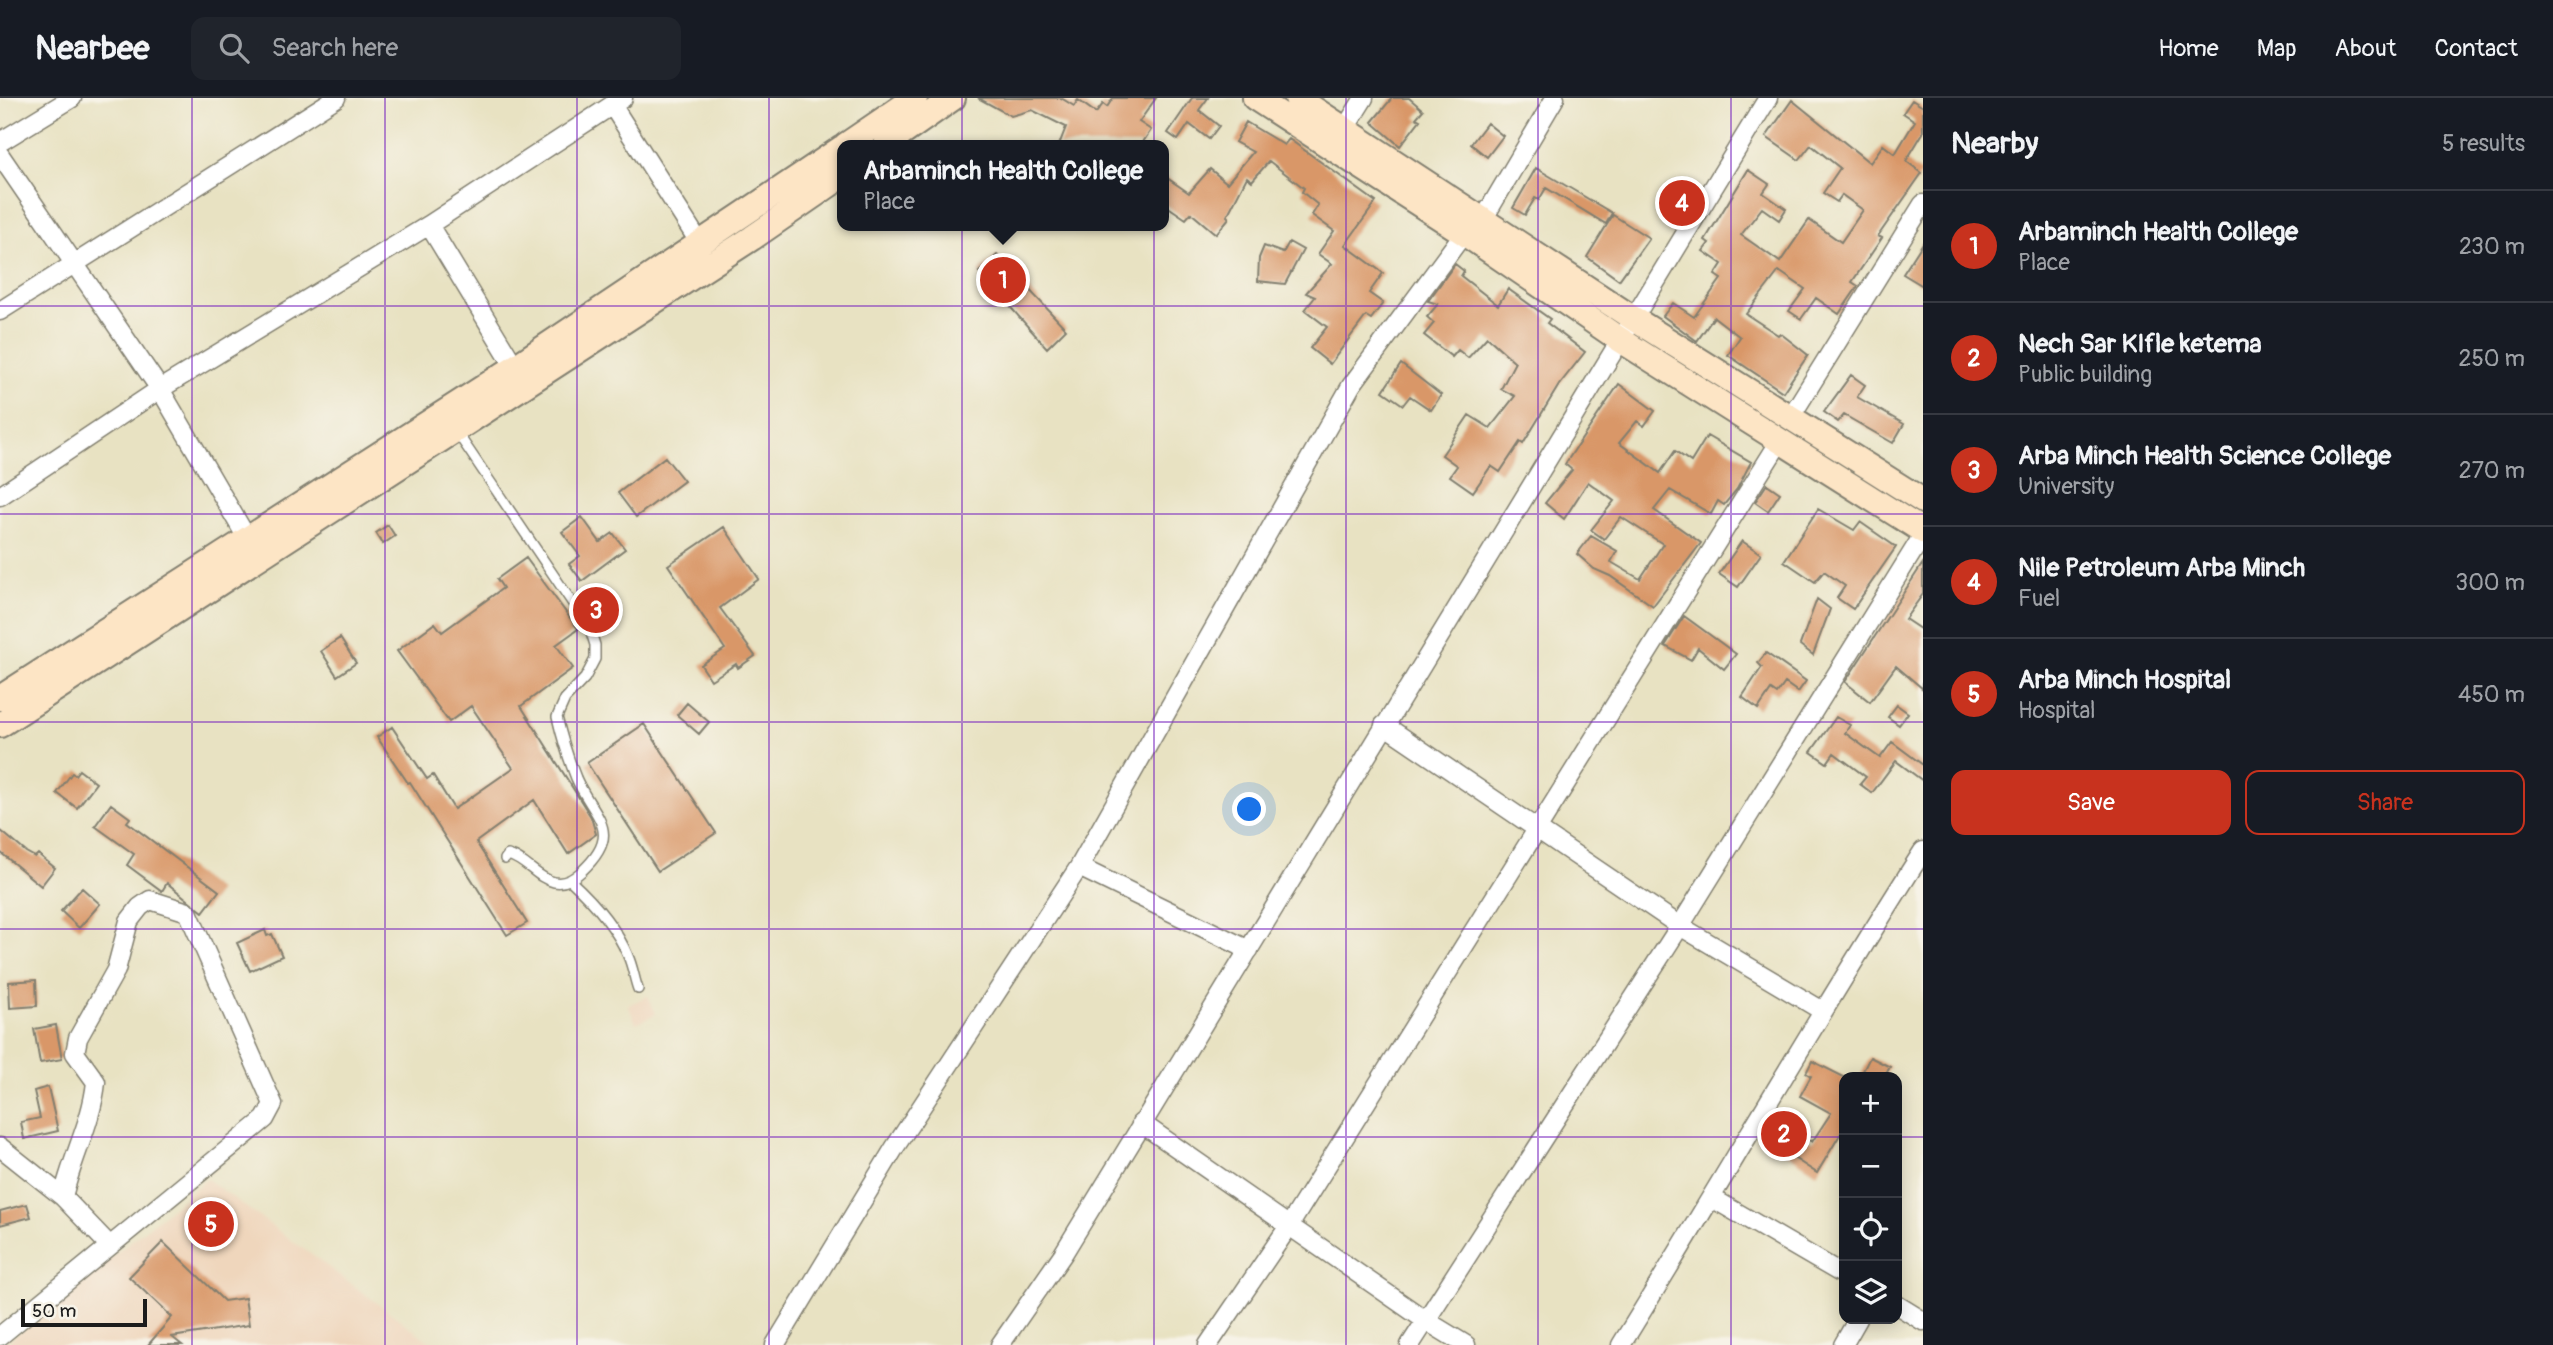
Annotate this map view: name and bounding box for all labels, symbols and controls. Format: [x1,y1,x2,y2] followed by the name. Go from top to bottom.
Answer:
[191,17,681,80] search box
[35,28,149,69] text: Nearbee
[215,29,253,67] icon: search
[271,32,398,64] text: Search here
[2158,34,2219,63] text: Home
[2257,34,2297,63] text: Map
[2335,34,2397,63] text: About
[2435,34,2518,63] text: Contact
[1951,125,2038,162] text: Nearby
[2442,129,2525,158] text: 5 results
[837,140,1169,231] popup
[863,155,1143,187] text: Arbaminch Health College
[1659,177,1705,229] pin: 4
[863,187,915,216] text: Place
[2018,216,2298,248] text: Arbaminch Health College
[1970,232,1979,261] text: 1
[2459,232,2525,261] text: 230 m
[2018,248,2070,277] text: Place
[980,254,1026,306] pin: 1
[2018,328,2262,360] text: Nech Sar KIfle ketema
[1968,344,1980,373] text: 2
[2459,344,2525,373] text: 250 m
[2018,360,2152,389] text: Public building
[2018,440,2391,472] text: Arba Minch Health Science College
[1968,456,1980,485] text: 3
[2459,456,2525,485] text: 270 m
[2018,472,2114,501] text: University
[2018,552,2305,584] text: Nile Petroleum Arba Minch
[1967,568,1981,597] text: 4
[2455,568,2525,597] text: 300 m
[573,584,619,636] pin: 3
[2018,584,2060,613] text: Fuel
[2018,664,2231,696] text: Arba Minch Hospital
[1968,680,1980,709] text: 5
[2458,680,2525,709] text: 450 m
[2018,696,2096,725] text: Hospital
[1951,770,2231,835] button: Save
[2245,770,2525,835] button: Share
[1232,792,1266,826] your location
[1839,1072,1902,1324] map controls
[1839,1072,1902,1135] button: +
[1761,1108,1807,1160] pin: 2
[1839,1135,1902,1198] button: −
[188,1198,234,1250] pin: 5
[1839,1198,1902,1261] button: locate
[1839,1261,1902,1324] button: layers
[21,1296,147,1328] scale bar
[32,1299,76,1323] text: 50 m

